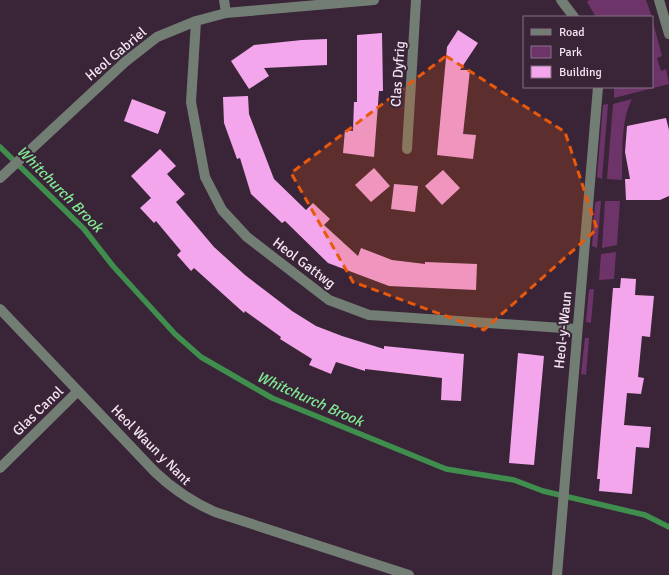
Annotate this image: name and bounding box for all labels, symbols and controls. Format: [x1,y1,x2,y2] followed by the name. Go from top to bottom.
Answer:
[523,16,653,88] legend
[82,23,150,85] street label: Heol Gabriel
[559,25,585,40] text: Road
[387,40,409,108] street label: Clas Dyfrig
[559,45,582,60] text: Park
[559,65,602,80] text: Building
[13,142,108,237] water label: Whitchurch Brook
[269,234,339,292] street label: Heol Gattwg
[550,290,576,370] street label: Heol-y-Waun
[254,368,367,431] water label: Whitchurch Brook
[9,383,67,439] street label: Glas Canol
[107,401,195,489] street label: Heol Waun y Nant

